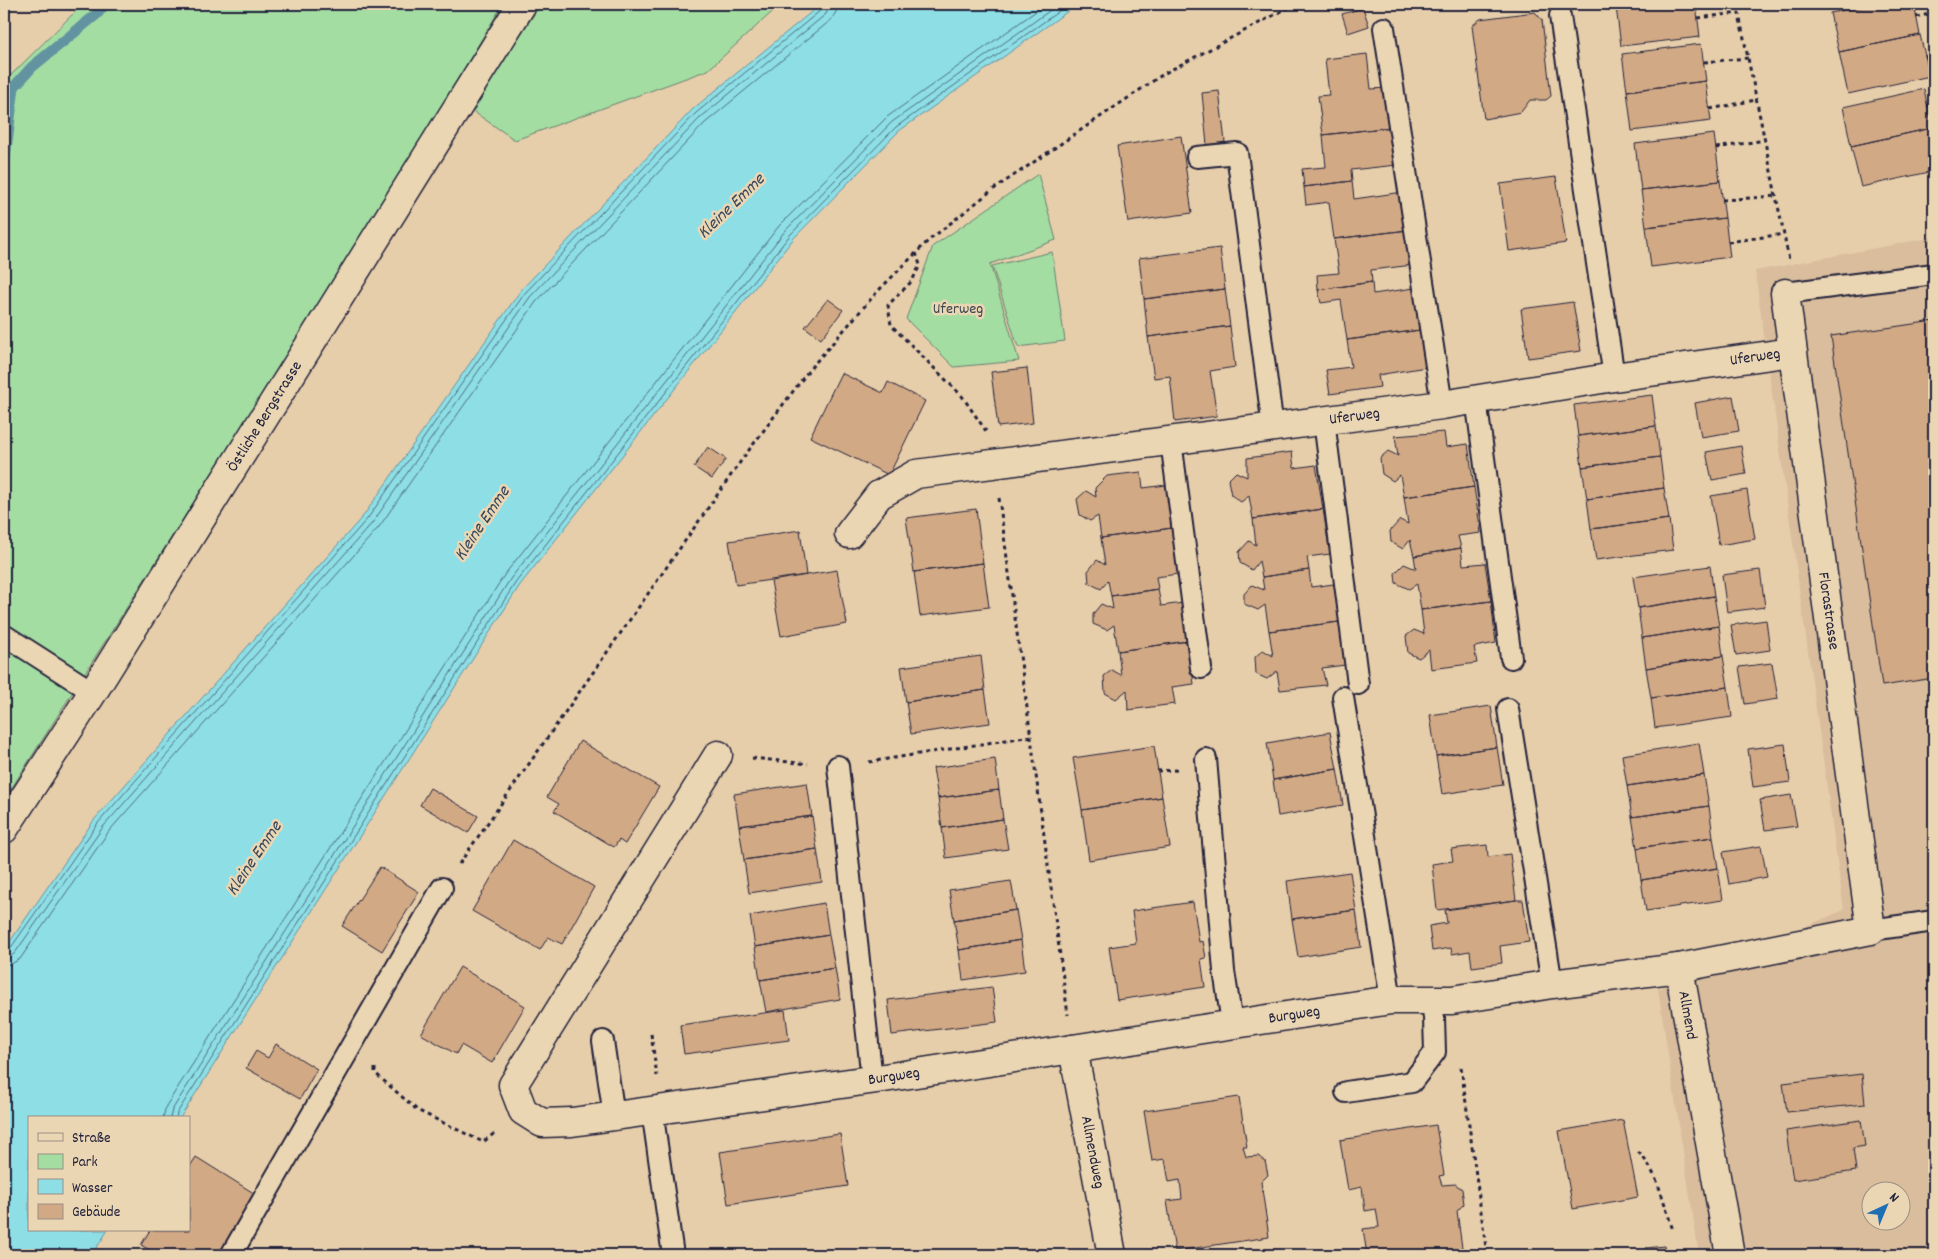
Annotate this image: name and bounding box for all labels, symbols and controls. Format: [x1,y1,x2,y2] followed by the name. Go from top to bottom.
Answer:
[693,168,772,246] water label: Kleine Emme
[933,298,983,321] park label: Uferweg
[1728,342,1782,372] street label: Uferweg
[221,357,308,476] street label: Östliche Bergstrasse
[1328,402,1381,431] street label: Uferweg
[449,481,518,566] water label: Kleine Emme
[1811,571,1845,651] street label: Florastrasse
[221,816,290,901] water label: Kleine Emme
[1672,989,1703,1042] street label: Allmend
[1267,1000,1322,1030] street label: Burgweg
[867,1061,921,1092] street label: Burgweg
[1074,1114,1111,1191] street label: Allmendweg
[28,1116,190,1232] legend
[72,1128,111,1150] text: Straße
[72,1152,98,1174] text: Park
[72,1178,113,1200] text: Wasser
[1860,1182,1910,1232] north arrow
[1884,1188,1903,1208] text: N
[72,1202,121,1224] text: Gebäude

